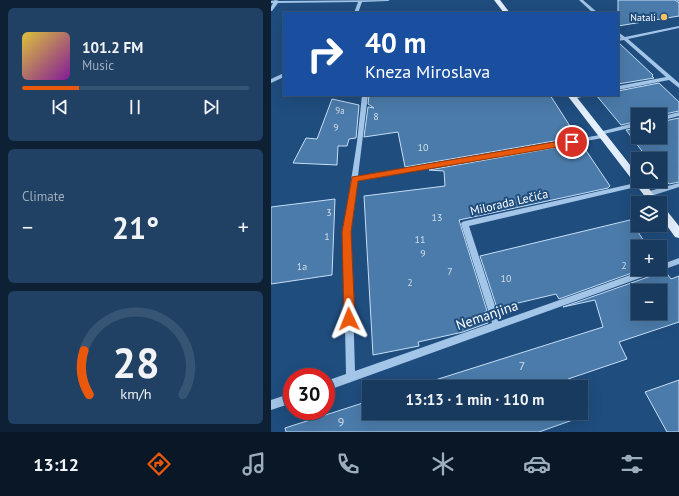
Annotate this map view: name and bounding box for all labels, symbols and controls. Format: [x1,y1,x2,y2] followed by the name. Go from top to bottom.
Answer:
[630,11,656,24] place label: Natali
[659,12,669,22] marker: Natali
[365,24,426,61] text: 40 m
[299,28,351,80] icon: right
[82,38,143,57] text: 101.2 FM
[82,57,114,74] text: Music
[365,60,490,83] text: Kneza Miroslava
[49,96,71,118] icon: previous
[124,96,146,118] icon: pause
[200,96,222,118] icon: next
[335,105,345,116] house number: 9a
[631,108,667,320] map controls
[631,108,667,144] button: sound
[373,110,379,123] house number: 8
[333,121,339,134] house number: 9
[555,125,589,159] pin
[561,131,583,153] icon: arrive
[418,141,429,154] house number: 10
[631,152,667,188] button: search
[468,186,550,218] street label: Milorada Lečića
[22,188,65,205] text: Climate
[631,196,667,232] button: layers
[326,206,332,219] house number: 3
[112,208,159,247] text: 21°
[432,211,442,224] house number: 13
[22,213,33,241] text: −
[238,213,249,241] text: +
[324,230,330,243] house number: 1
[415,233,425,246] house number: 11
[631,240,667,276] button: +
[420,247,426,260] house number: 9
[621,259,627,272] house number: 2
[297,260,307,273] house number: 1a
[447,265,453,278] house number: 7
[501,272,512,285] house number: 10
[407,276,413,289] house number: 2
[631,284,667,320] button: −
[454,296,521,334] street label: Nemanjina
[328,298,370,340] position arrow
[112,336,159,389] text: 28
[519,358,525,373] house number: 7
[283,368,335,420] speed limit sign: 30
[120,384,151,403] text: km/h
[406,390,544,409] text: 13:13 · 1 min · 110 m
[338,414,344,429] house number: 9
[145,450,173,478] icon: directions
[240,450,268,478] icon: music
[334,450,362,478] icon: phone
[429,450,457,478] icon: climate
[523,450,551,478] icon: car
[618,450,646,478] icon: filters
[33,453,79,476] text: 13:12

